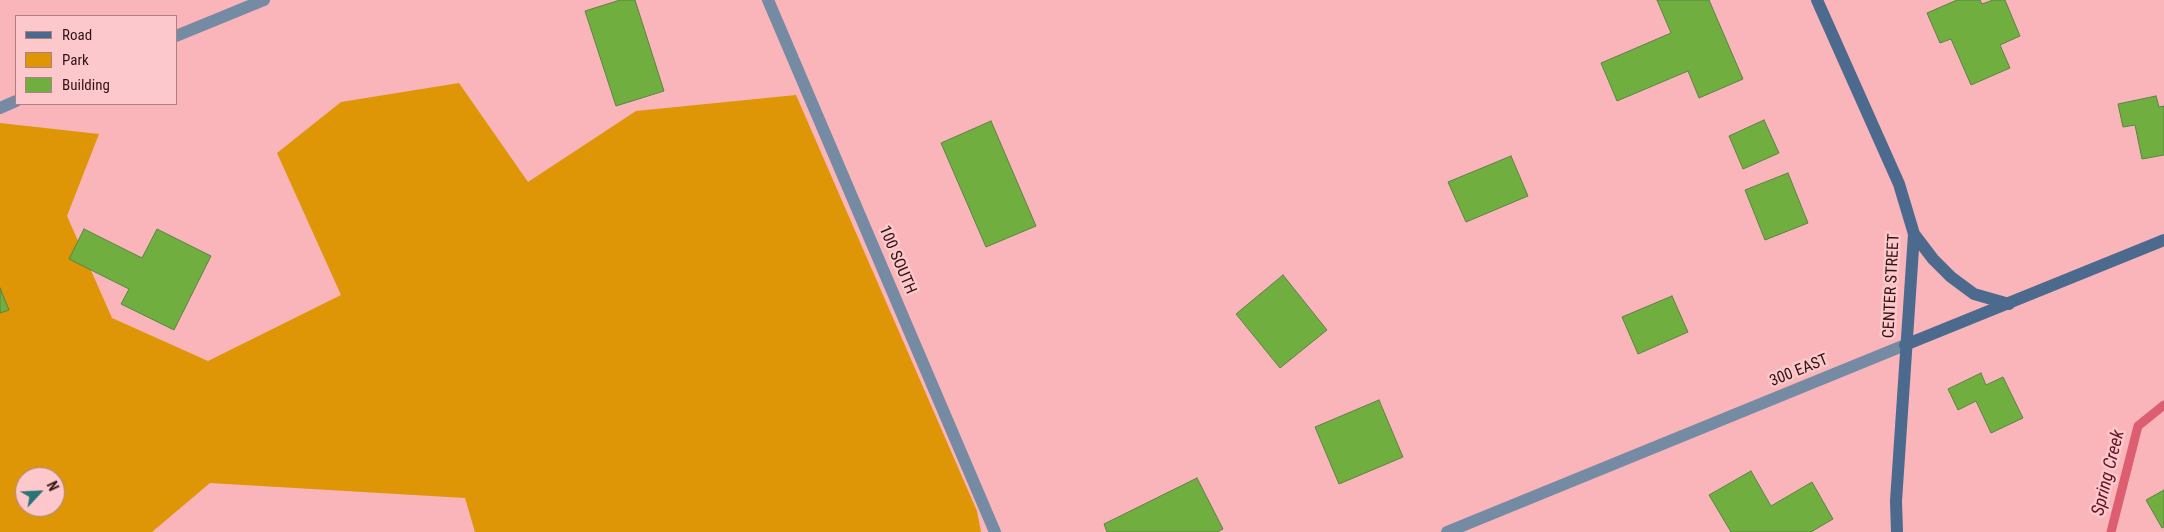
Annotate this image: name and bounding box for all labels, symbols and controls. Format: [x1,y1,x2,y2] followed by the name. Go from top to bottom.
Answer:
[15,15,178,105] legend
[62,26,92,44] text: Road
[62,51,89,69] text: Park
[62,76,110,94] text: Building
[874,223,920,297] street label: 100 SOUTH
[1880,233,1904,339] street label: CENTER STREET
[1767,351,1831,391] street label: 300 EAST
[2088,428,2130,518] water label: Spring Creek
[15,467,65,517] north arrow
[44,479,62,493] text: N

